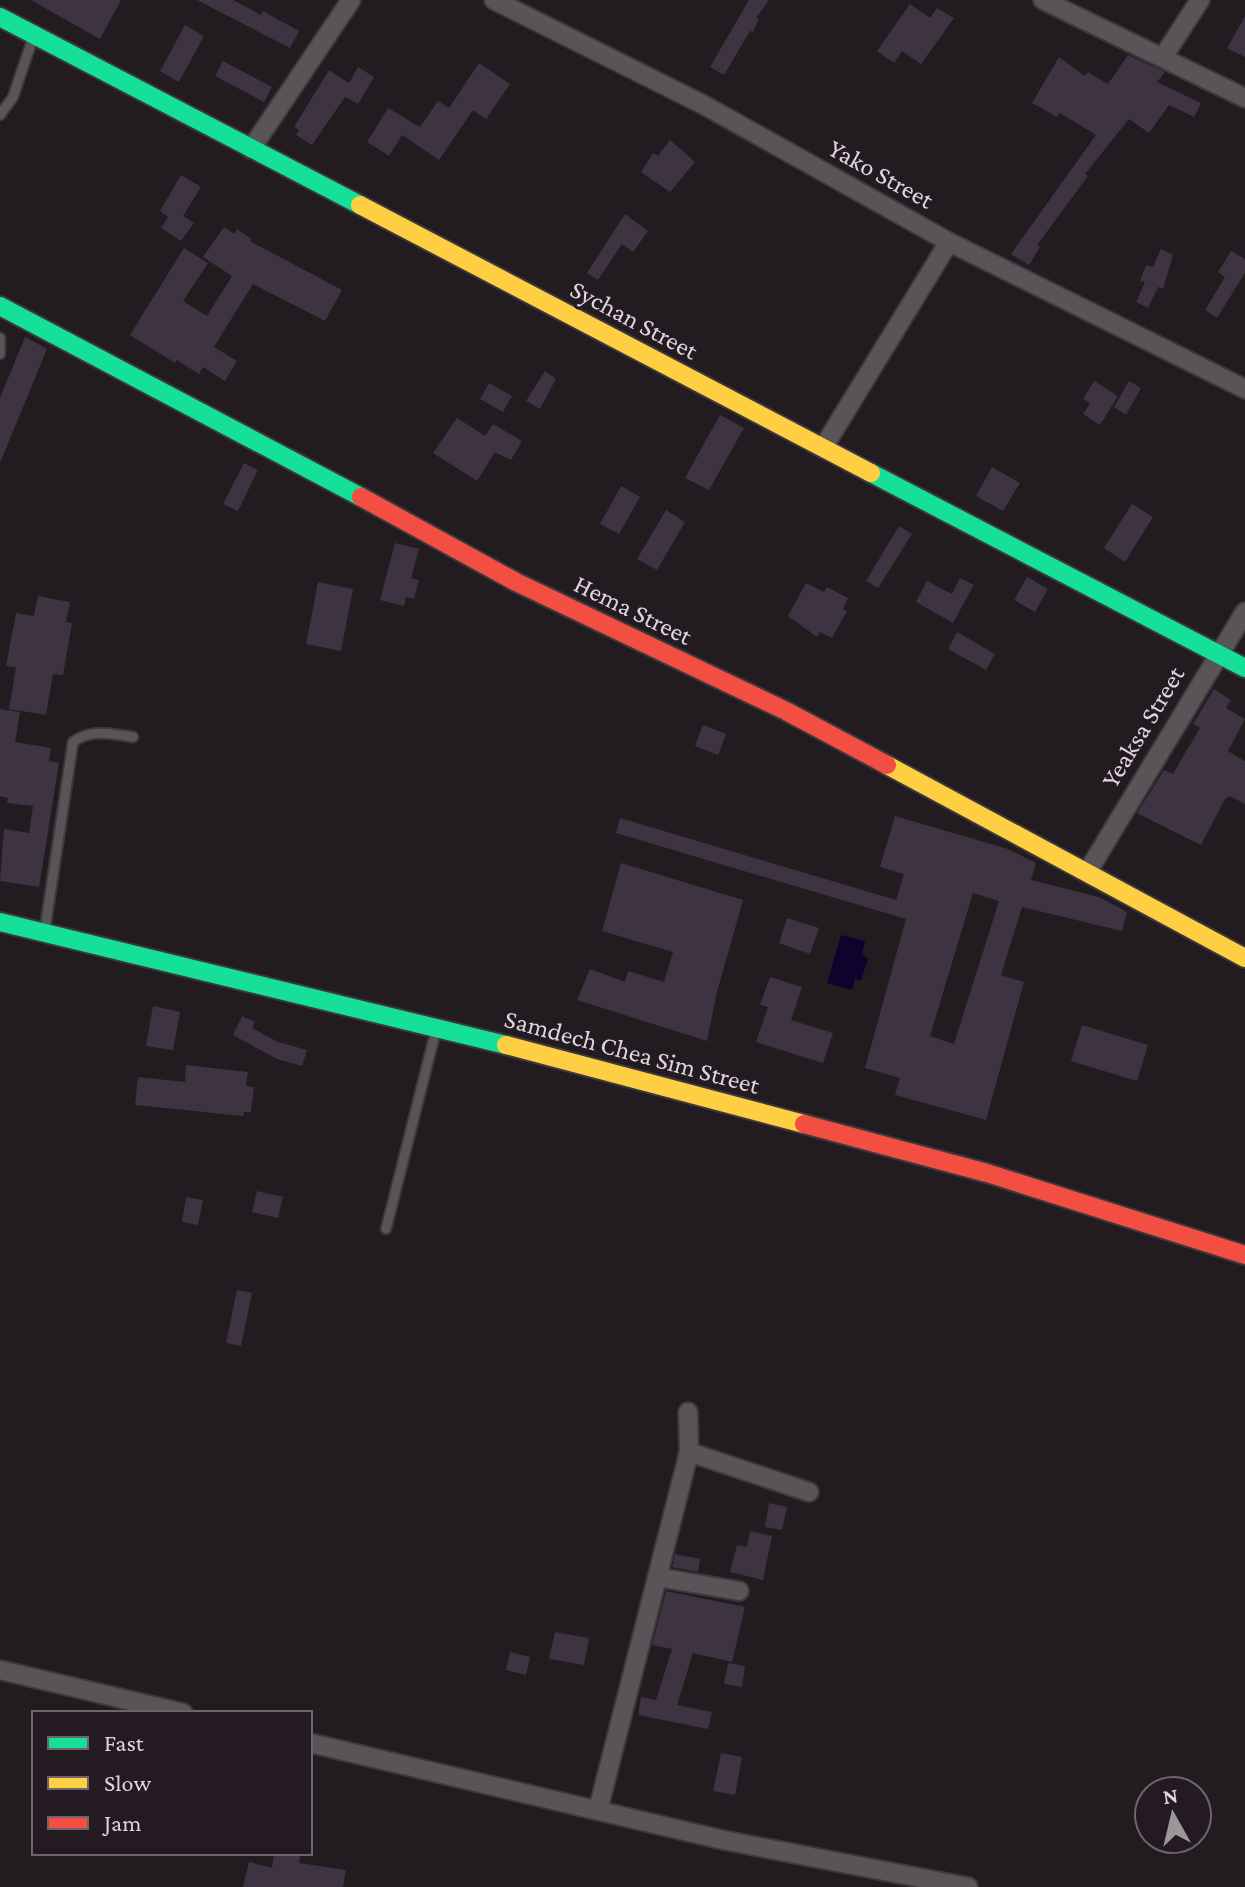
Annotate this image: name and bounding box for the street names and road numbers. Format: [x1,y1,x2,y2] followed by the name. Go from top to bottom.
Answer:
[824,133,939,215] street label: Yako Street
[565,274,703,366] street label: Sychan Street
[569,569,697,651] street label: Hema Street
[1096,661,1191,793] street label: Yeaksa Street
[501,1004,763,1100] street label: Samdech Chea Sim Street

